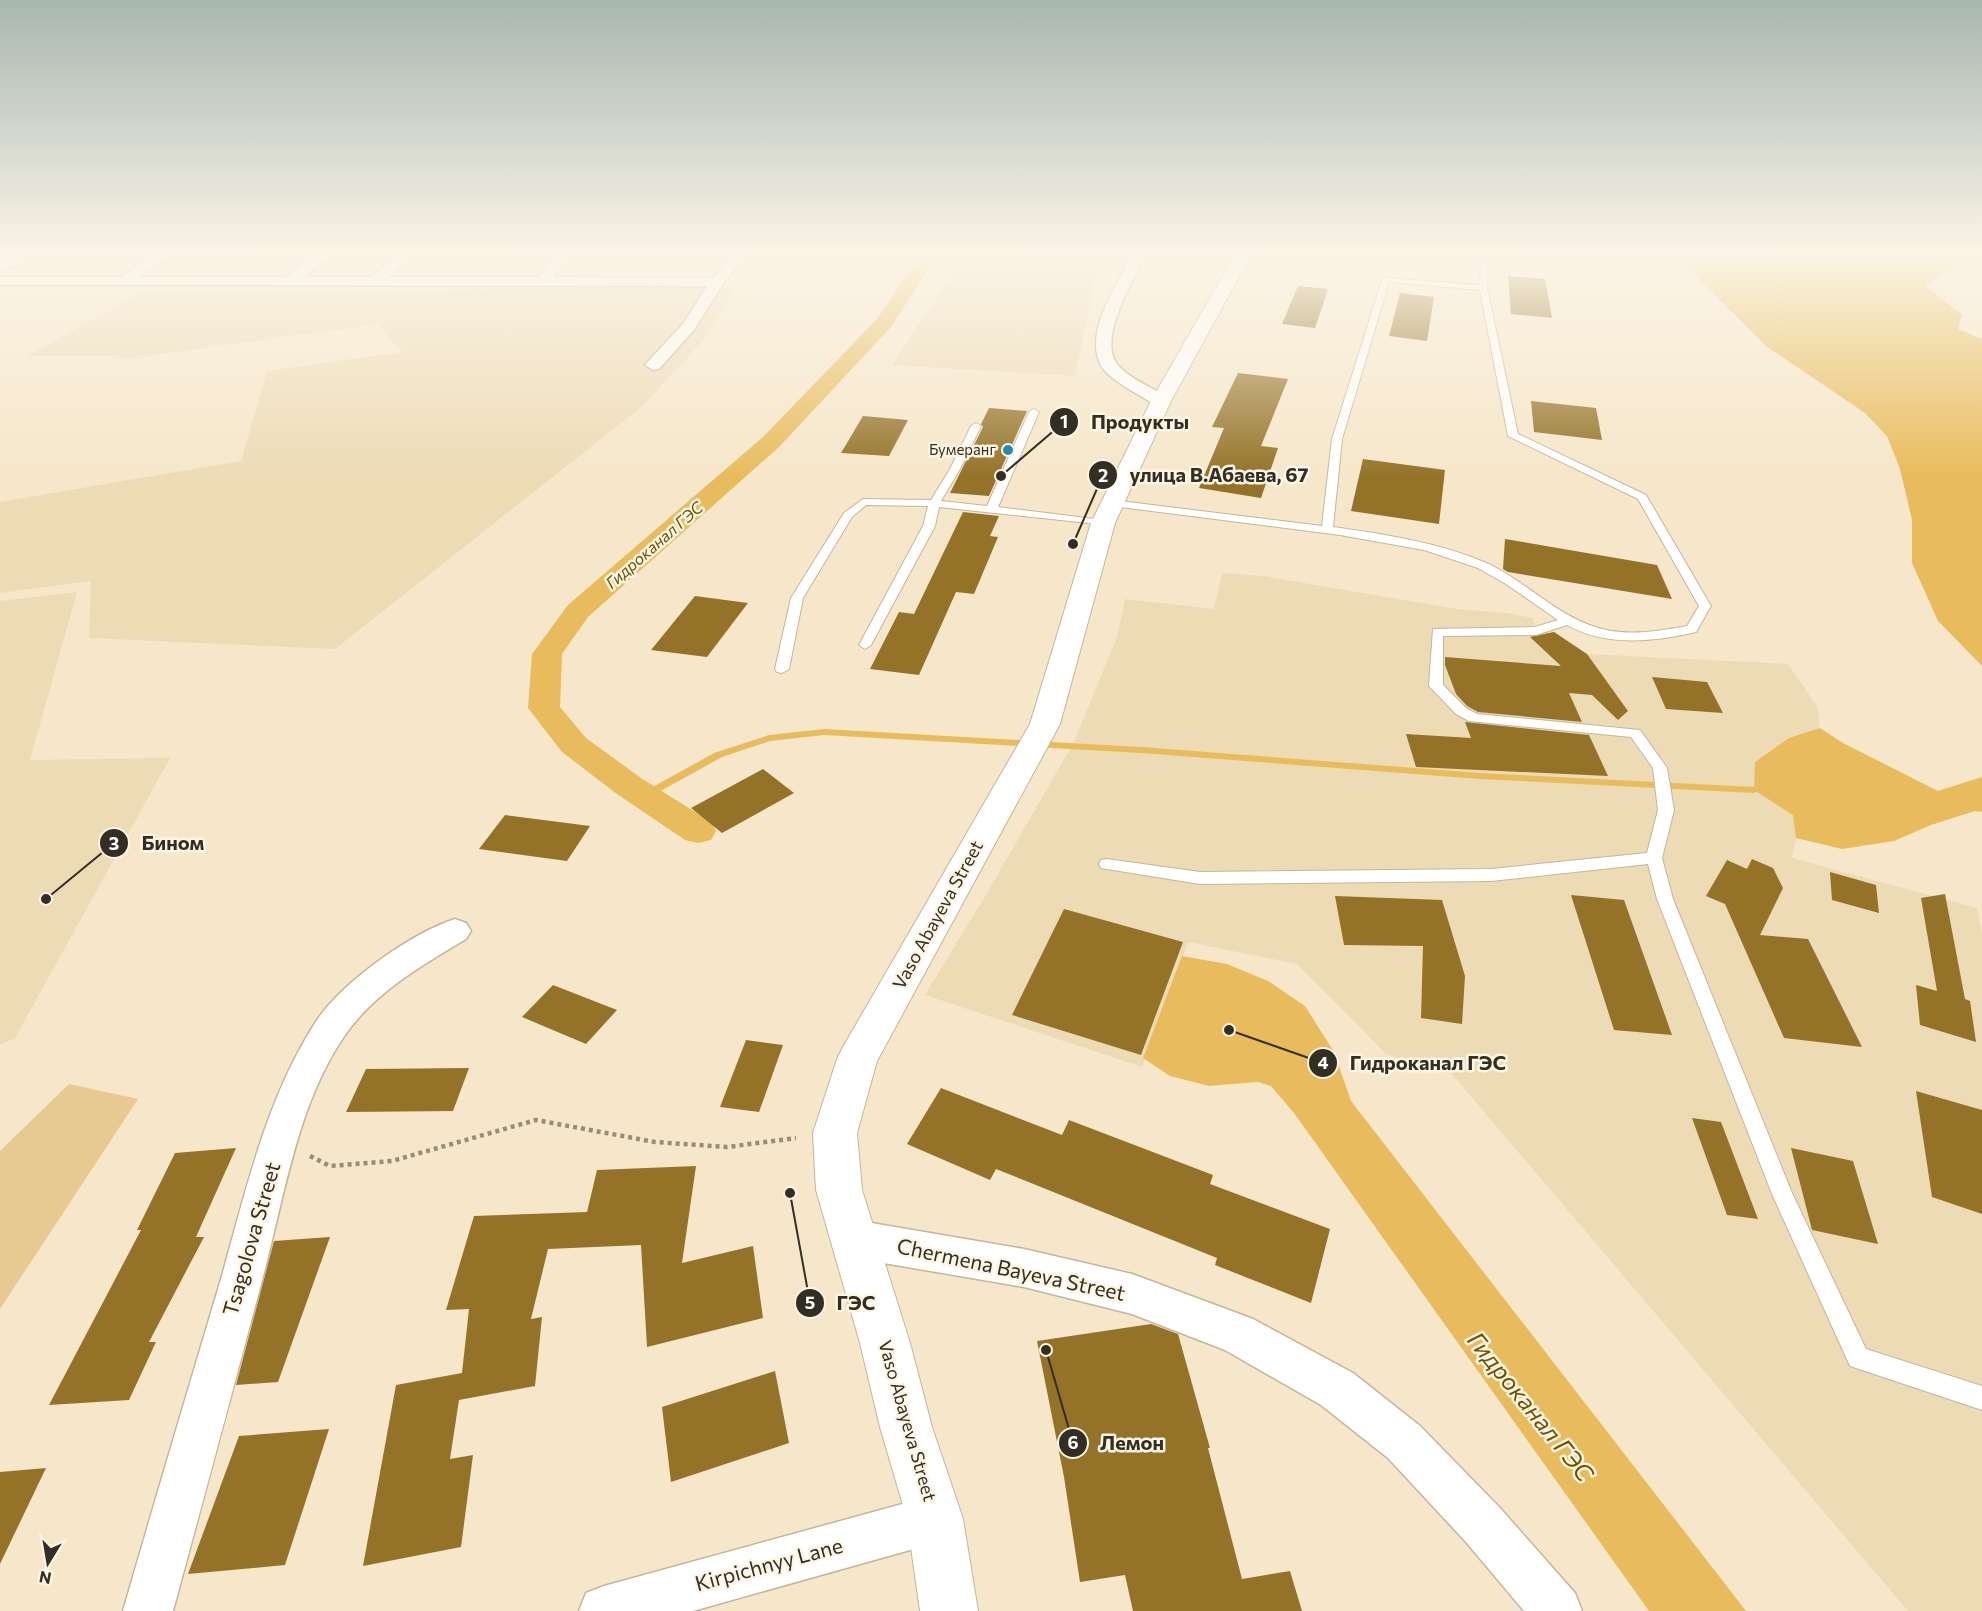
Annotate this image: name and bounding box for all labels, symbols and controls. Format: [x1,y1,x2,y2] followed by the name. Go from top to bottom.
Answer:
[1049,403,1201,441] callout: Продукты
[1091,409,1189,433] text: Продукты
[1060,410,1068,432] text: 1
[929,440,996,458] place label: Бумеранг
[1001,443,1015,457] marker: Бумеранг
[1088,456,1320,494] callout: улица В.Абаева, 67
[1130,462,1308,486] text: улица В.Абаева, 67
[1098,464,1108,486] text: 2
[601,497,707,592] water label: Гидроканал ГЭС
[99,824,216,862] callout: Бином
[142,830,205,854] text: Бином
[109,832,119,854] text: 3
[887,836,987,993] street label: Vaso Abayeva Street
[1308,1044,1518,1082] callout: Гидроканал ГЭС
[1350,1050,1506,1074] text: Гидроканал ГЭС
[1317,1051,1329,1073] text: 4
[217,1159,284,1318] street label: Tsagolova Street
[895,1232,1128,1305] street label: Chermena Bayeva Street
[795,1284,888,1322] callout: ГЭС
[837,1290,875,1314] text: ГЭС
[805,1291,815,1313] text: 5
[1462,1325,1601,1488] water label: Гидроканал ГЭС
[874,1338,941,1504] street label: Vaso Abayeva Street
[1058,1424,1176,1462] callout: Лемон
[1100,1430,1164,1454] text: Лемон
[1067,1431,1079,1453] text: 6
[692,1532,845,1595] street label: Kirpichnyy Lane
[18,1533,78,1593] north arrow
[37,1568,53,1589] text: N

